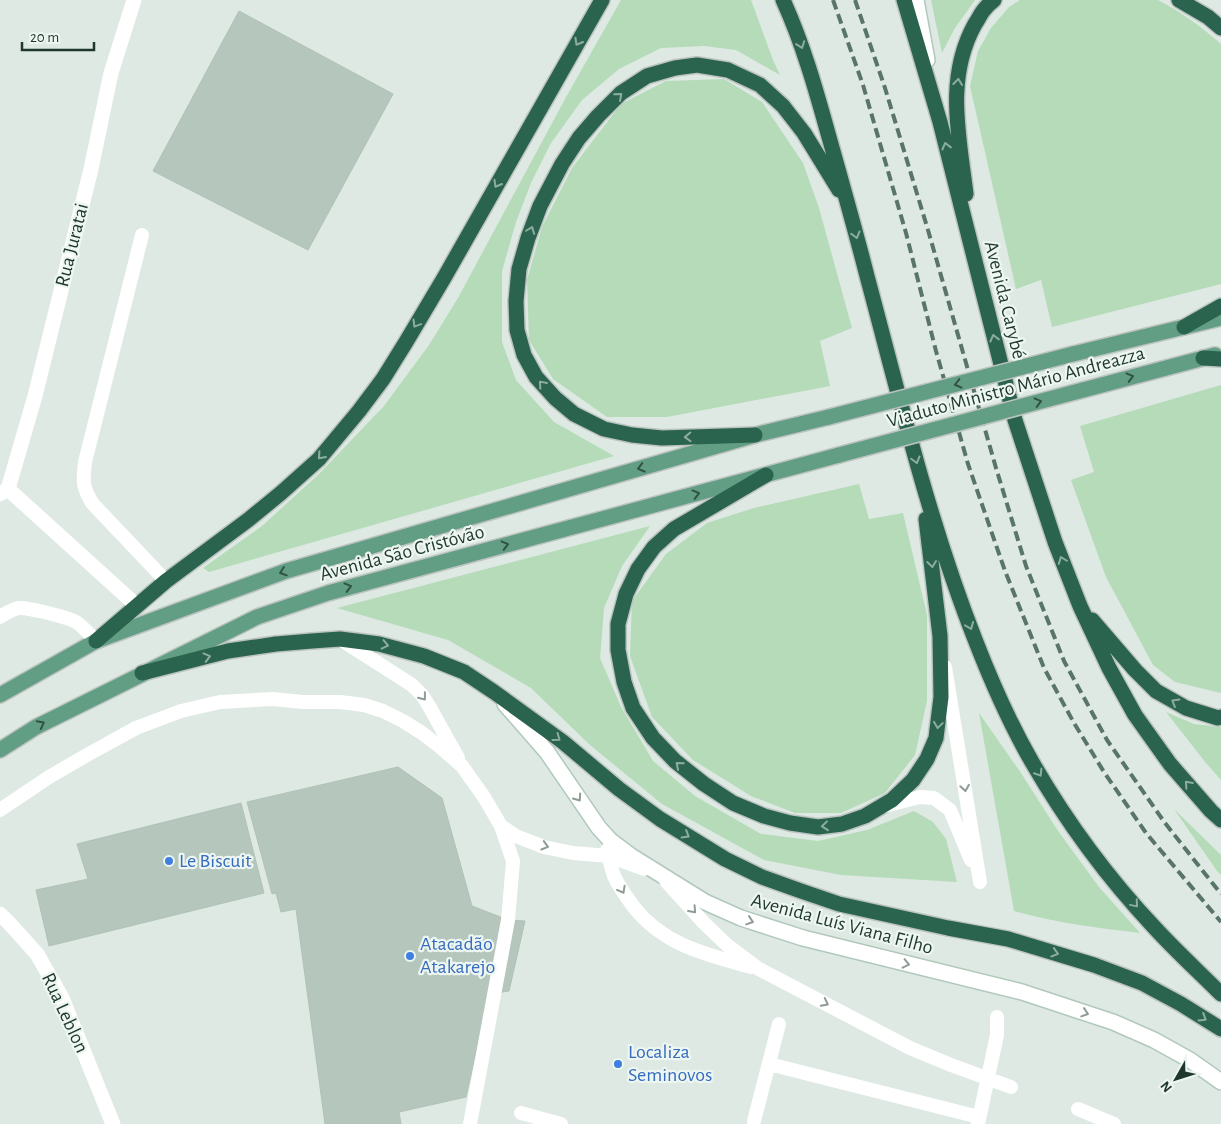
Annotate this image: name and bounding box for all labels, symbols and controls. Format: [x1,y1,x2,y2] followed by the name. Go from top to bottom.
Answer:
[22,20,95,52] scale bar
[30,30,59,45] text: 20 m
[574,37,584,46] one-way arrow
[795,41,805,49] one-way arrow
[952,78,962,87] one-way arrow
[613,93,622,102] one-way arrow
[941,142,952,151] one-way arrow
[494,178,504,187] one-way arrow
[52,201,92,289] street label: Rua Juratai
[525,226,535,235] one-way arrow
[851,230,861,238] one-way arrow
[981,239,1029,361] street label: Avenida Carybé
[413,319,423,328] one-way arrow
[989,333,1000,342] one-way arrow
[885,343,1147,431] street label: Viaduto Ministro Mário Andreazza
[1125,372,1134,383] one-way arrow
[955,378,963,388] one-way arrow
[539,381,548,390] one-way arrow
[1034,397,1043,408] one-way arrow
[684,432,692,442] one-way arrow
[318,450,327,459] one-way arrow
[911,455,921,463] one-way arrow
[637,463,645,473] one-way arrow
[691,489,699,499] one-way arrow
[318,521,486,585] street label: Avenida São Cristóvão
[501,540,510,551] one-way arrow
[1058,556,1068,565] one-way arrow
[926,560,937,568] one-way arrow
[279,566,288,576] one-way arrow
[344,583,352,593] one-way arrow
[964,621,974,630] one-way arrow
[380,639,389,650] one-way arrow
[202,652,211,663] one-way arrow
[417,691,425,700] one-way arrow
[1172,698,1181,708] one-way arrow
[36,720,45,730] one-way arrow
[933,721,943,730] one-way arrow
[551,732,560,740] one-way arrow
[676,762,685,770] one-way arrow
[1033,768,1043,777] one-way arrow
[1185,781,1194,790] one-way arrow
[960,784,970,792] one-way arrow
[572,792,581,802] one-way arrow
[821,820,829,831] one-way arrow
[681,829,690,839] one-way arrow
[540,841,549,851] one-way arrow
[179,851,252,871] place label: Le Biscuit
[163,855,175,867] marker: Le Biscuit
[616,884,626,893] one-way arrow
[749,890,935,958] street label: Avenida Luís Viana Filho
[1129,899,1138,908] one-way arrow
[687,905,696,914] one-way arrow
[745,915,753,925] one-way arrow
[420,934,495,977] place label: Atacadão Atakarejo
[1050,948,1059,958] one-way arrow
[404,950,416,962] marker: Atacadão Atakarejo
[902,958,911,969] one-way arrow
[38,970,92,1056] street label: Rua Leblon
[819,997,828,1007] one-way arrow
[1081,1007,1089,1017] one-way arrow
[1198,1012,1207,1021] one-way arrow
[628,1042,712,1085] place label: Localiza Seminovos
[1151,1054,1201,1104] north arrow
[612,1058,624,1070] marker: Localiza Seminovos
[1158,1078,1175,1095] text: N

